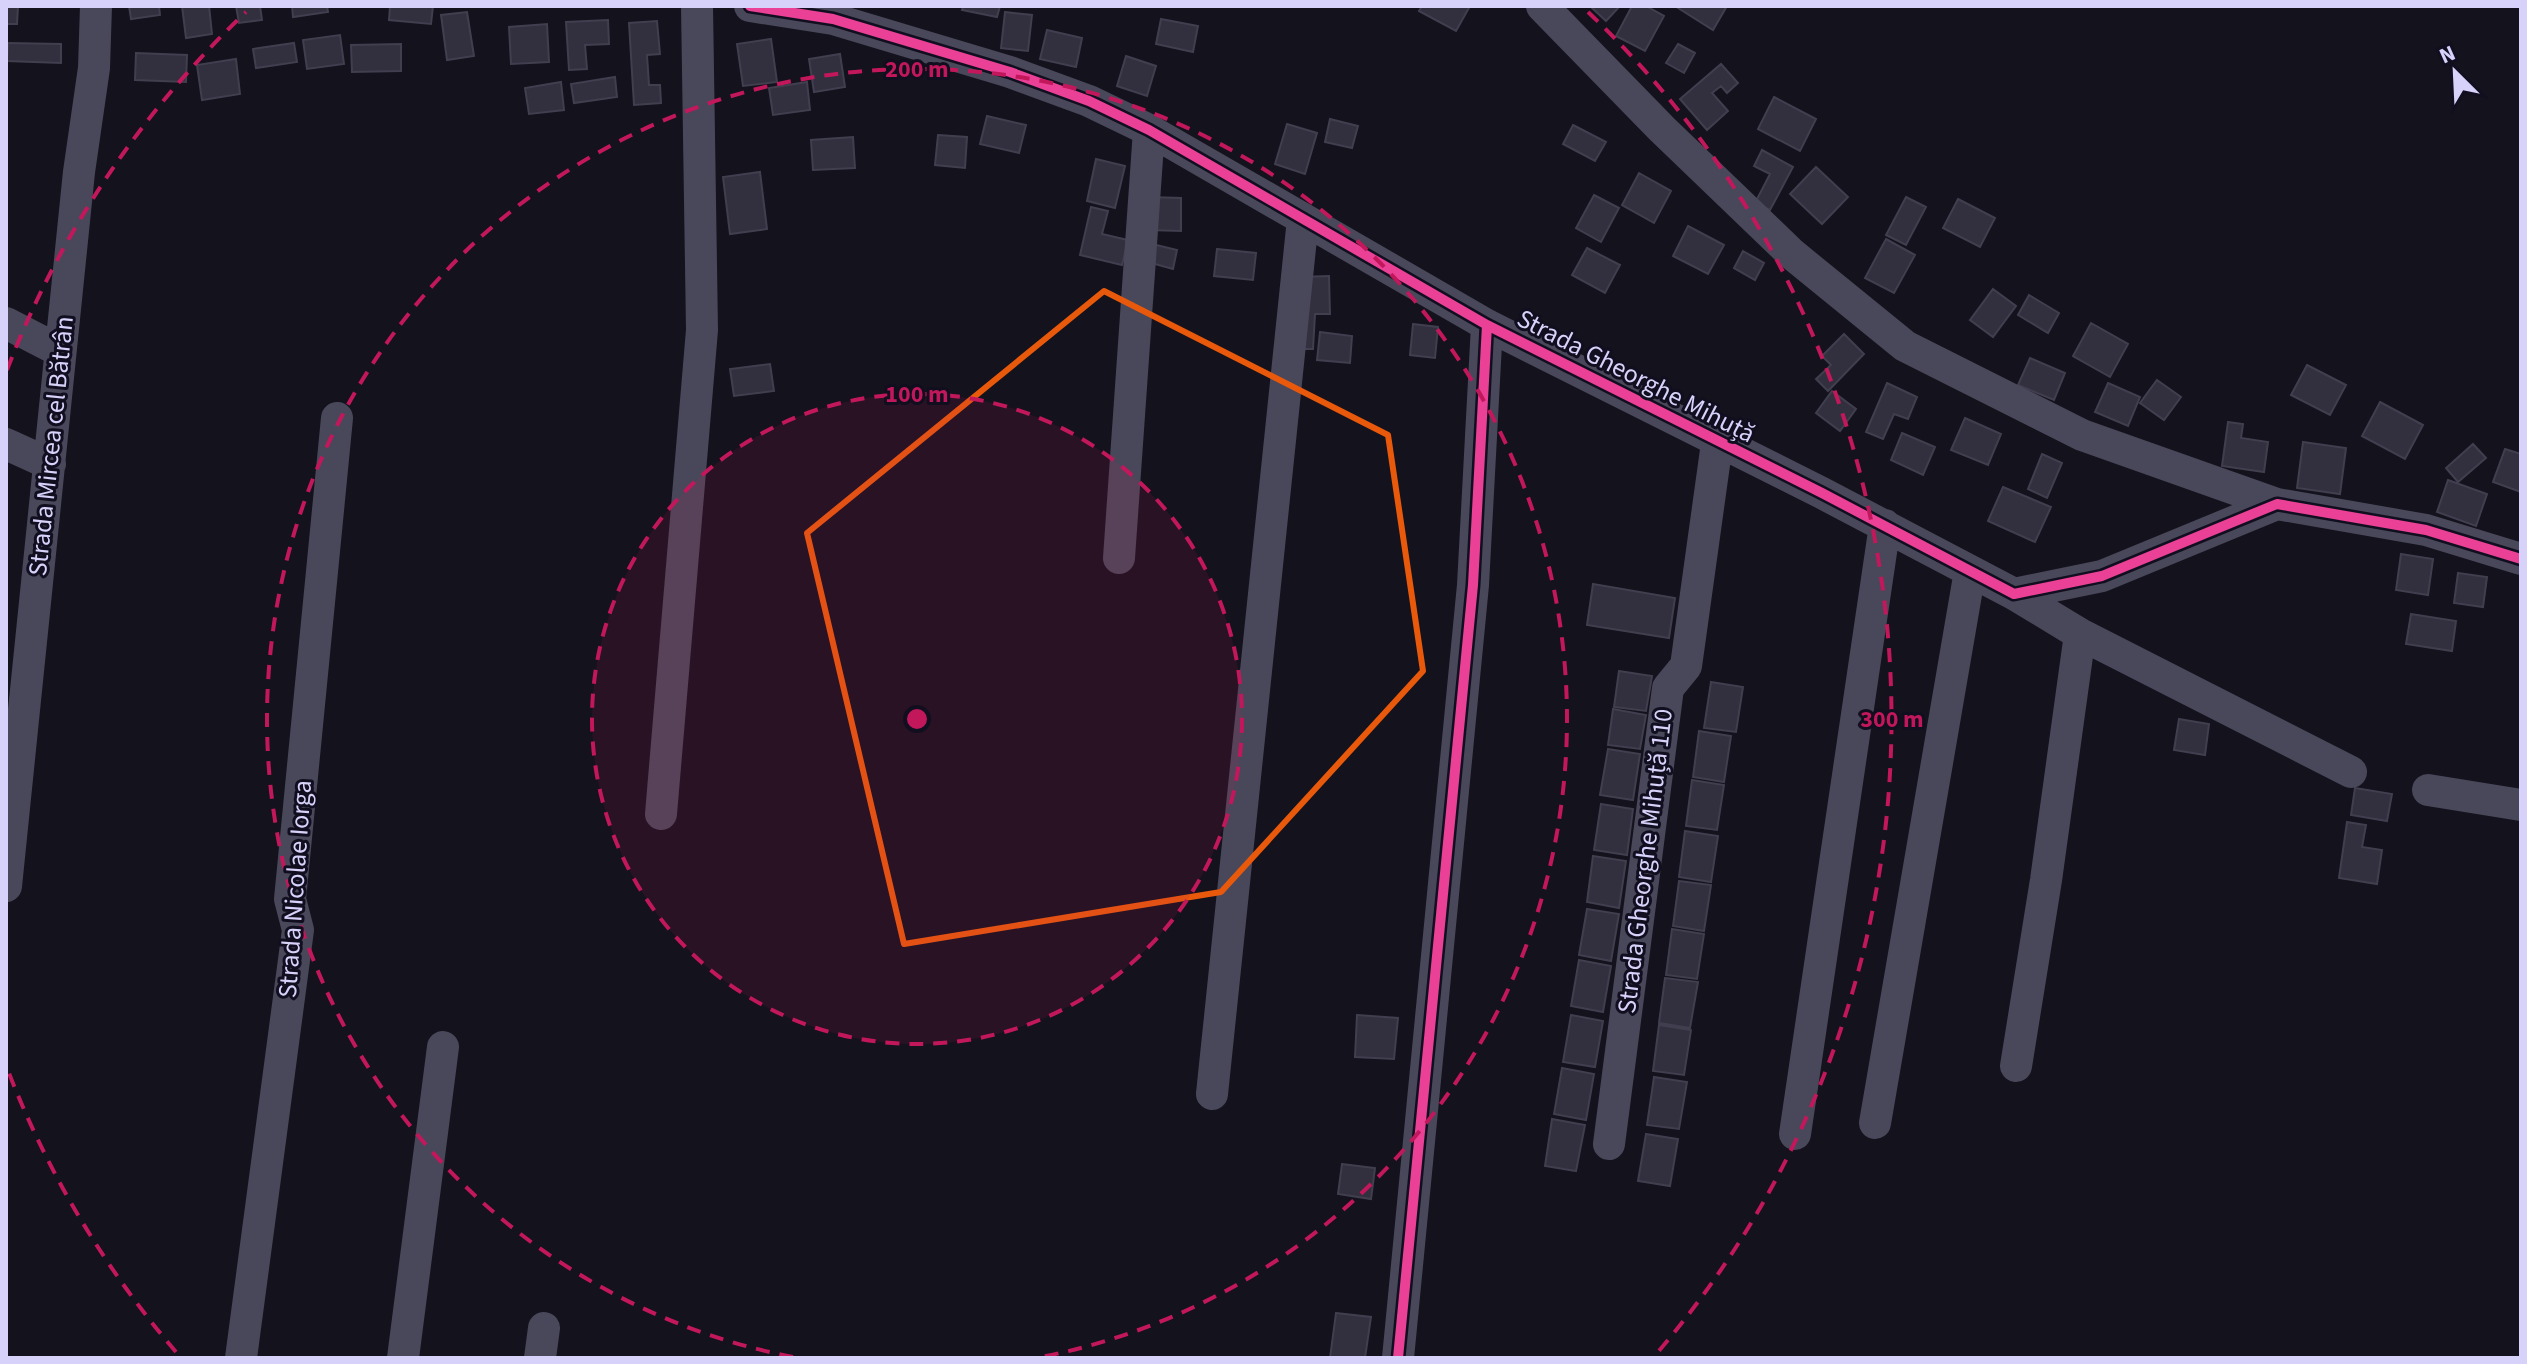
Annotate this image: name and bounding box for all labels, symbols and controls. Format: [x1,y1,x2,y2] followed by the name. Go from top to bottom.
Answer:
[2415,32,2495,112] north arrow
[2434,37,2460,72] text: N
[885,52,949,87] text: 200 m
[1511,300,1761,452] street label: Strada Gheorghe Mihuță
[19,314,83,578] street label: Strada Mircea cel Bătrân
[885,377,949,412] text: 100 m
[1860,702,1924,737] text: 300 m
[903,705,931,733] centre of rings
[1608,707,1682,1015] street label: Strada Gheorghe Mihuță 110
[269,779,321,999] street label: Strada Nicolae Iorga

